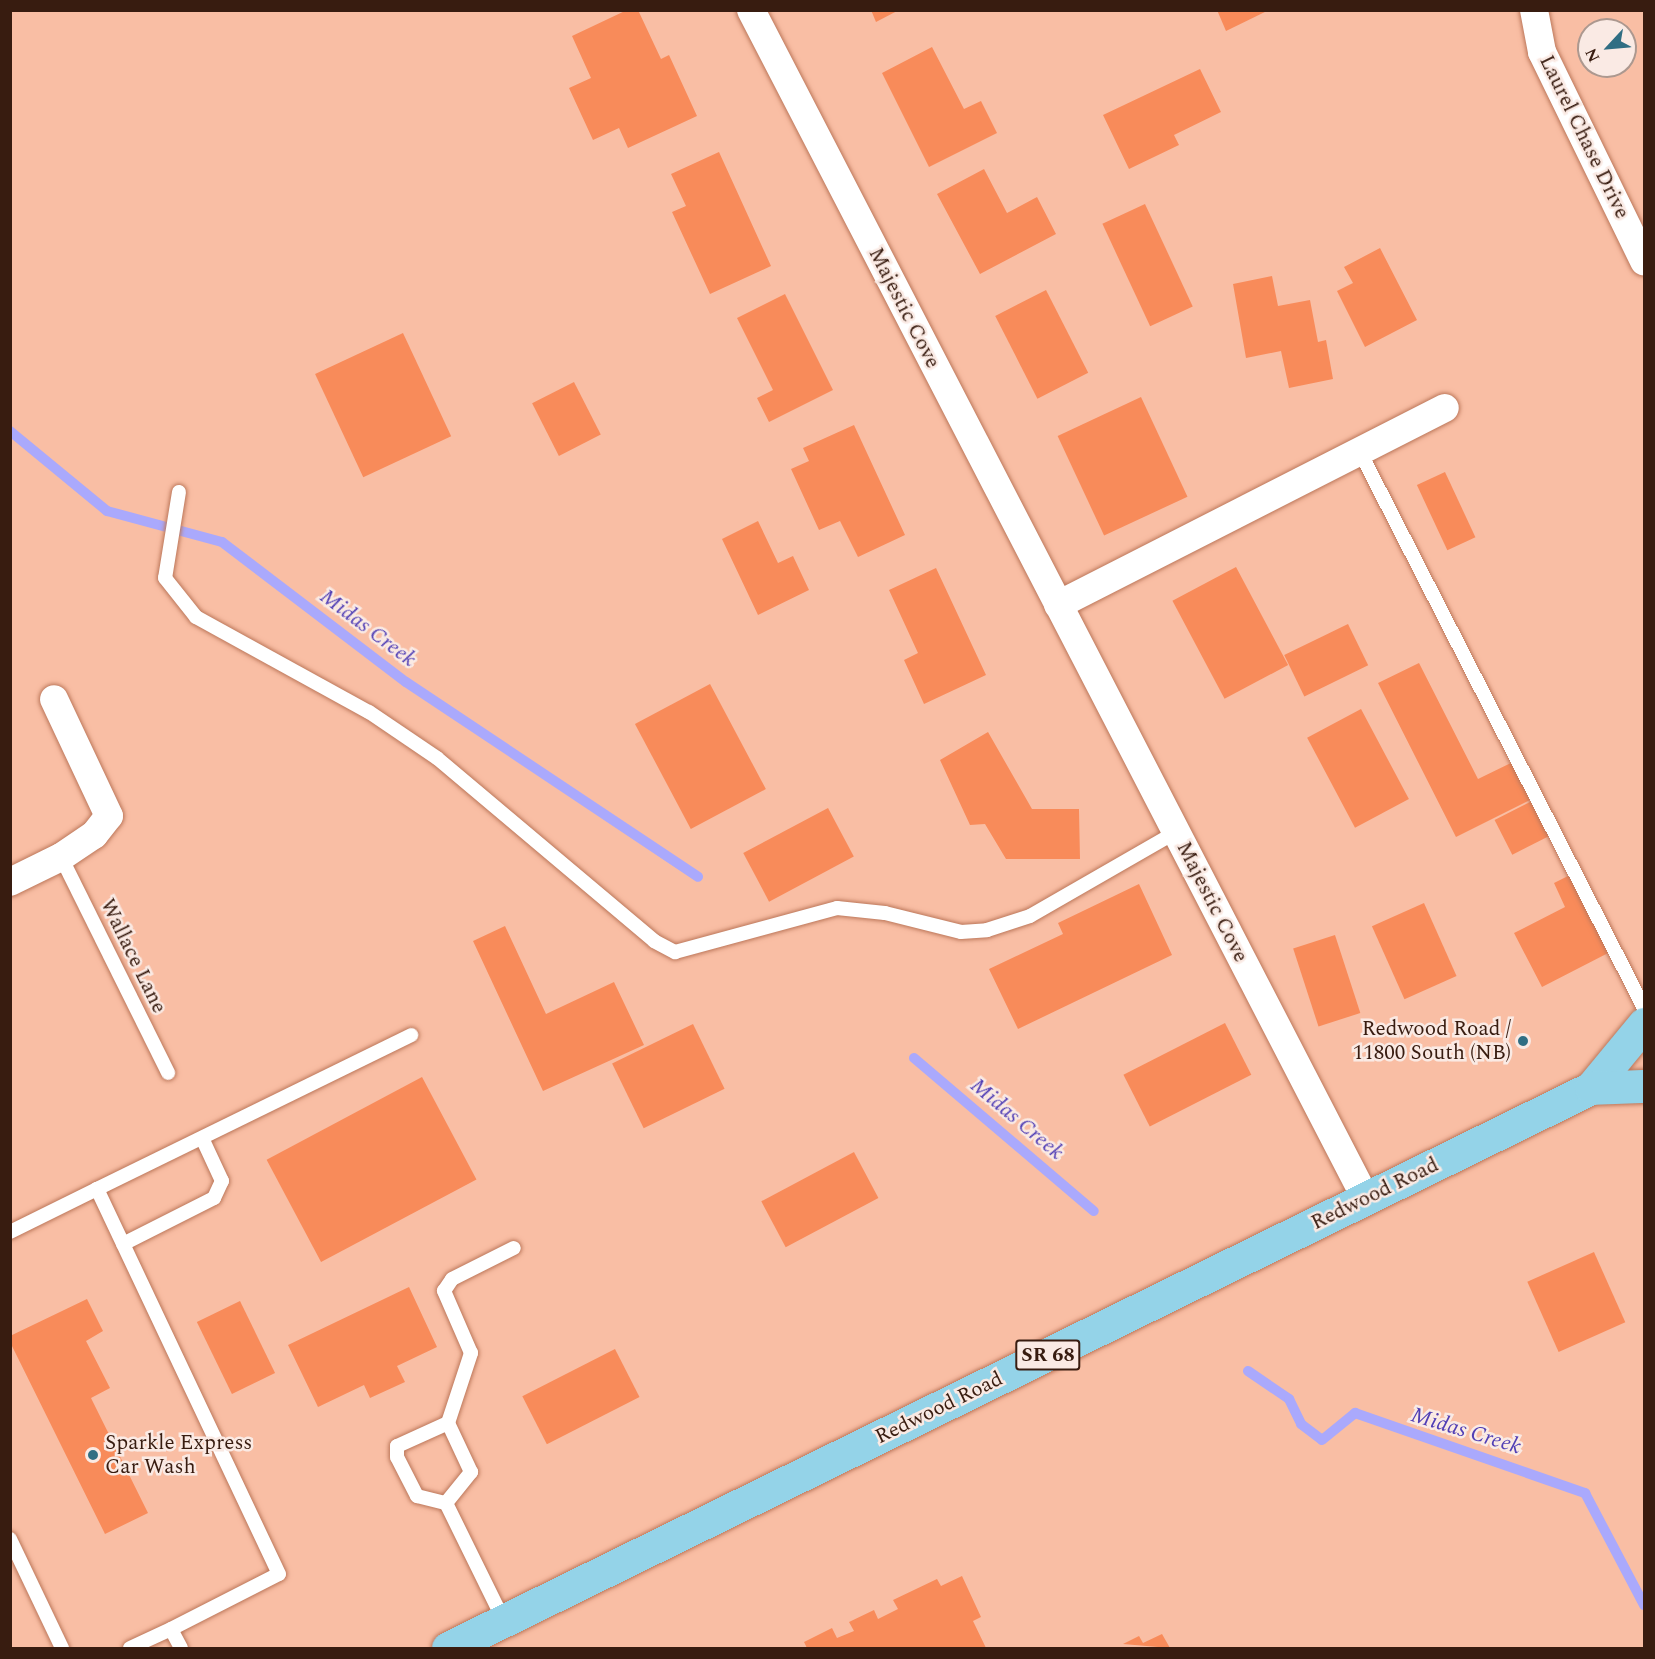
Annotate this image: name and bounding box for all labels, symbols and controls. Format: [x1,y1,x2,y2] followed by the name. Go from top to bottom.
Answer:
[1577,18,1637,78] north arrow
[1579,44,1606,66] text: N
[1533,51,1635,223] street label: Laurel Chase Drive
[863,243,945,373] street label: Majestic Cove
[315,583,421,673] water label: Midas Creek
[1171,837,1253,967] street label: Majestic Cove
[94,895,172,1017] street label: Wallace Lane
[1353,1016,1511,1066] place label: Redwood Road / 11800 South (NB)
[1516,1034,1530,1048] marker: Redwood Road / 11800 South (NB)
[965,1072,1069,1166] water label: Midas Creek
[1307,1152,1443,1236] street label: Redwood Road
[1015,1338,1081,1372] road number: SR 68
[871,1366,1007,1450] street label: Redwood Road
[1408,1402,1524,1460] water label: Midas Creek
[105,1430,252,1480] place label: Sparkle Express Car Wash
[86,1448,100,1462] marker: Sparkle Express Car Wash

